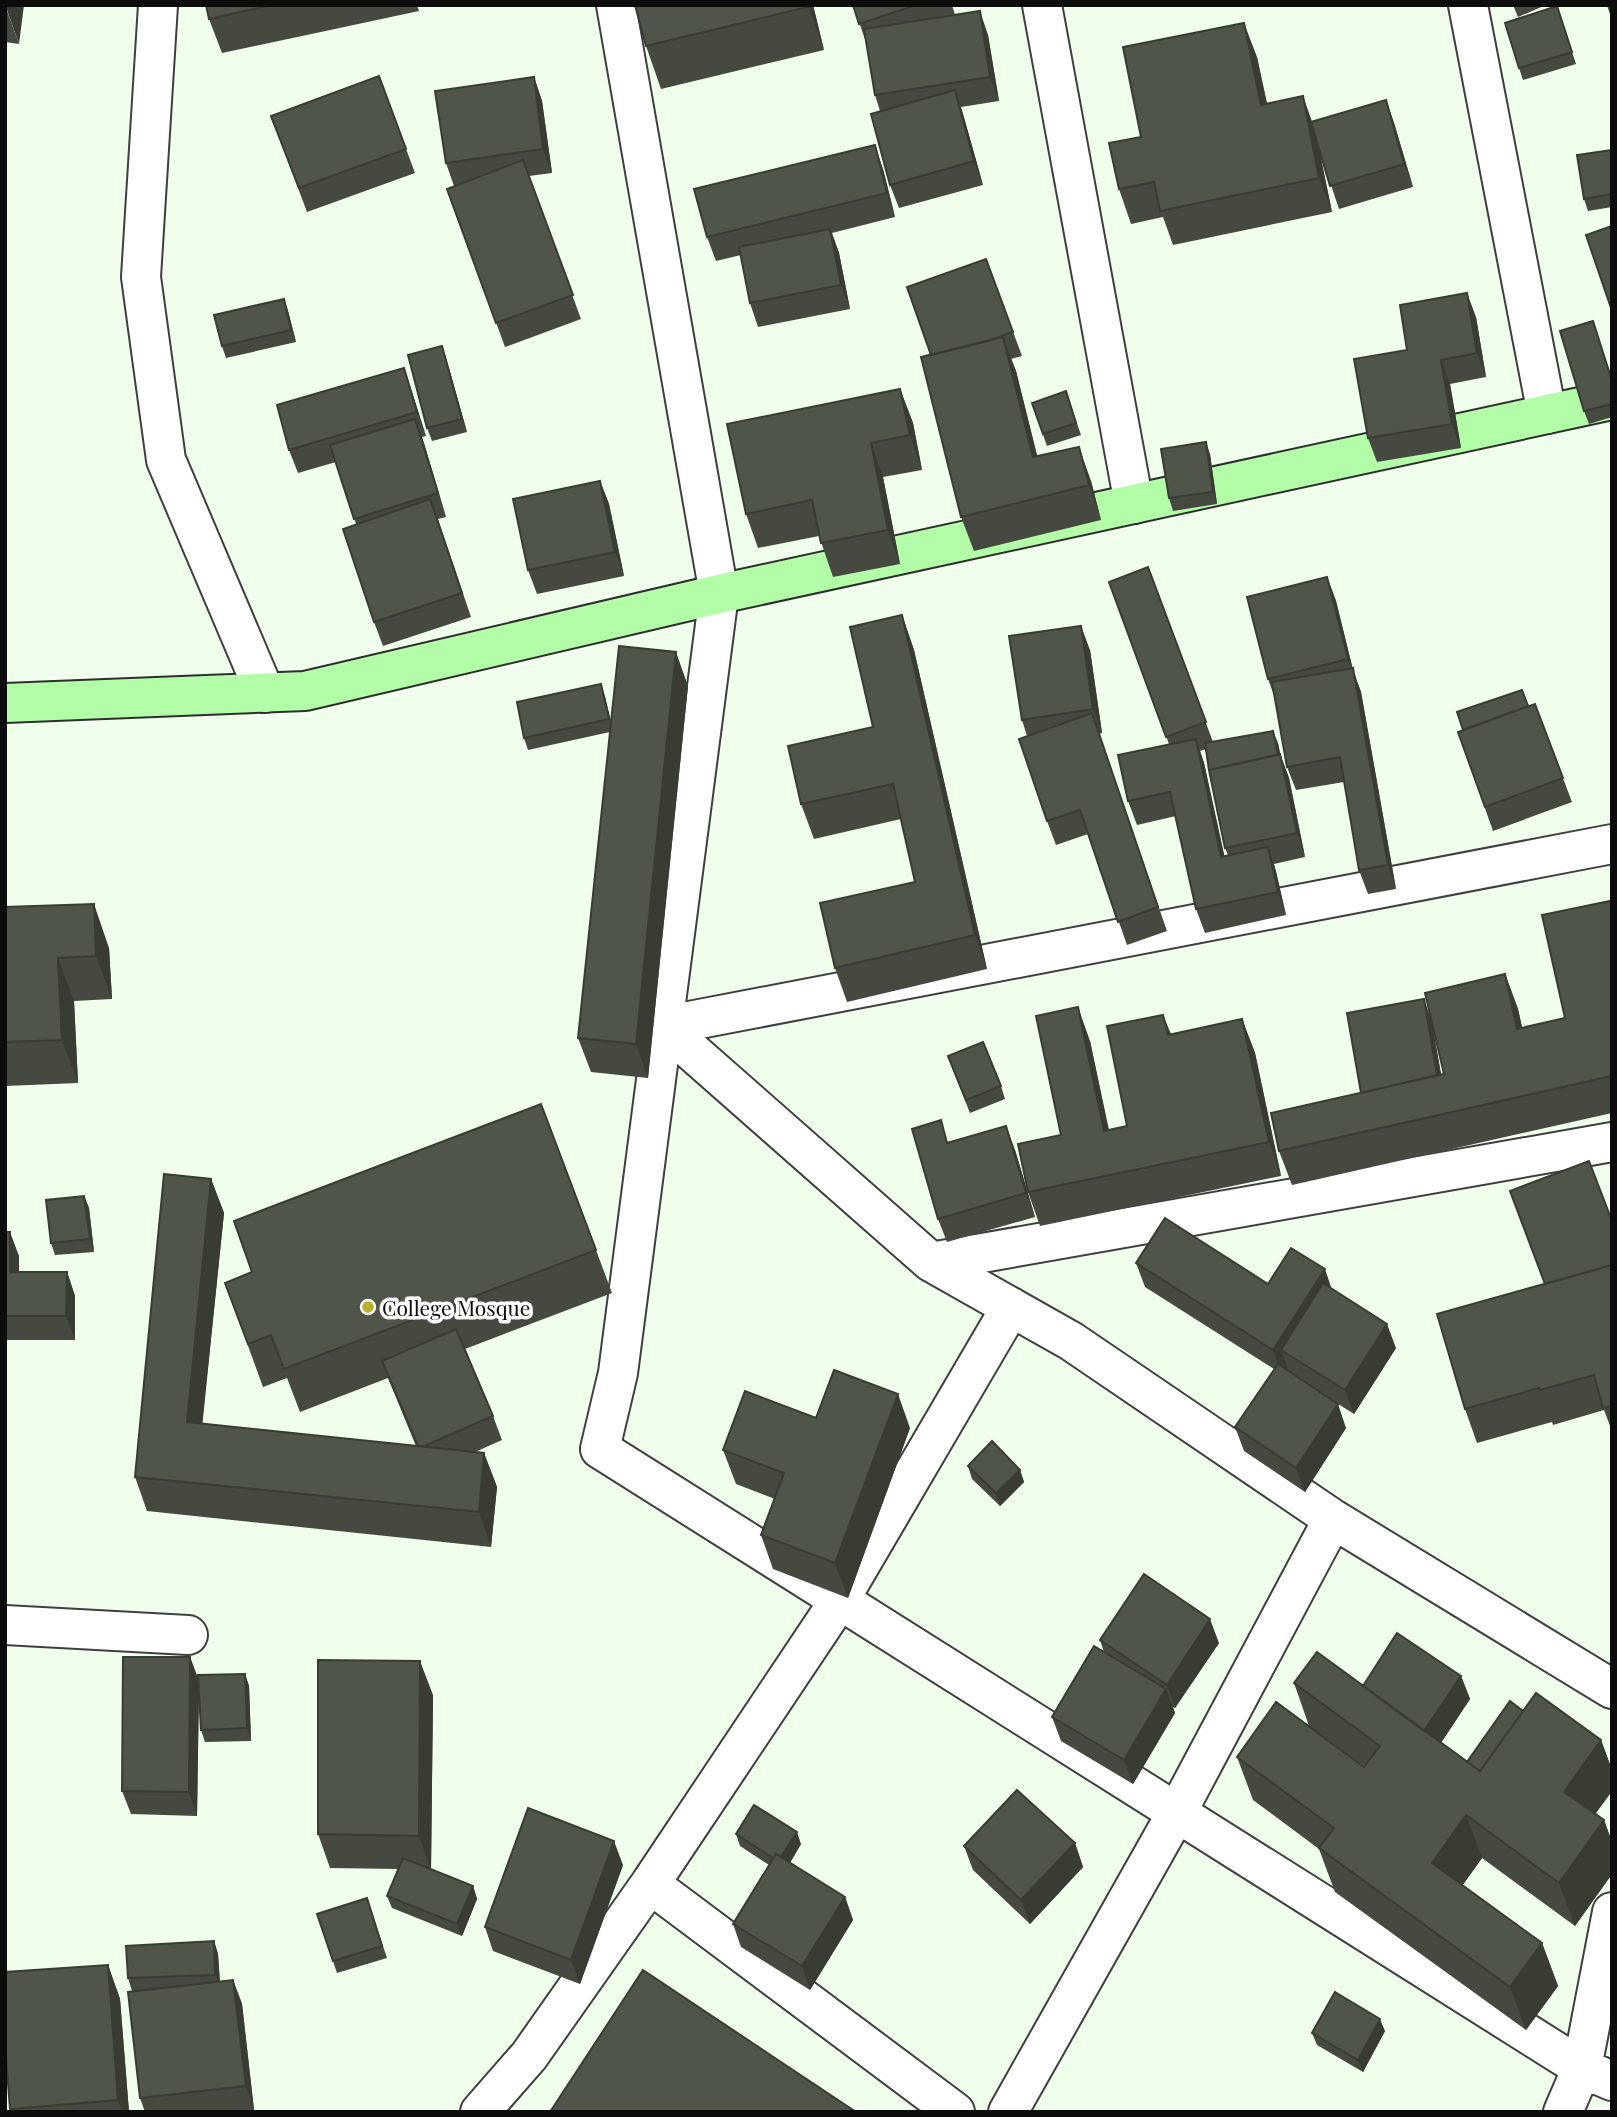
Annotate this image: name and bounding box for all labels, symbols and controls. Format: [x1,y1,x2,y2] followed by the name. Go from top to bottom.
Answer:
[382,1293,530,1321] place label: College Mosque
[360,1299,376,1315] marker: College Mosque

